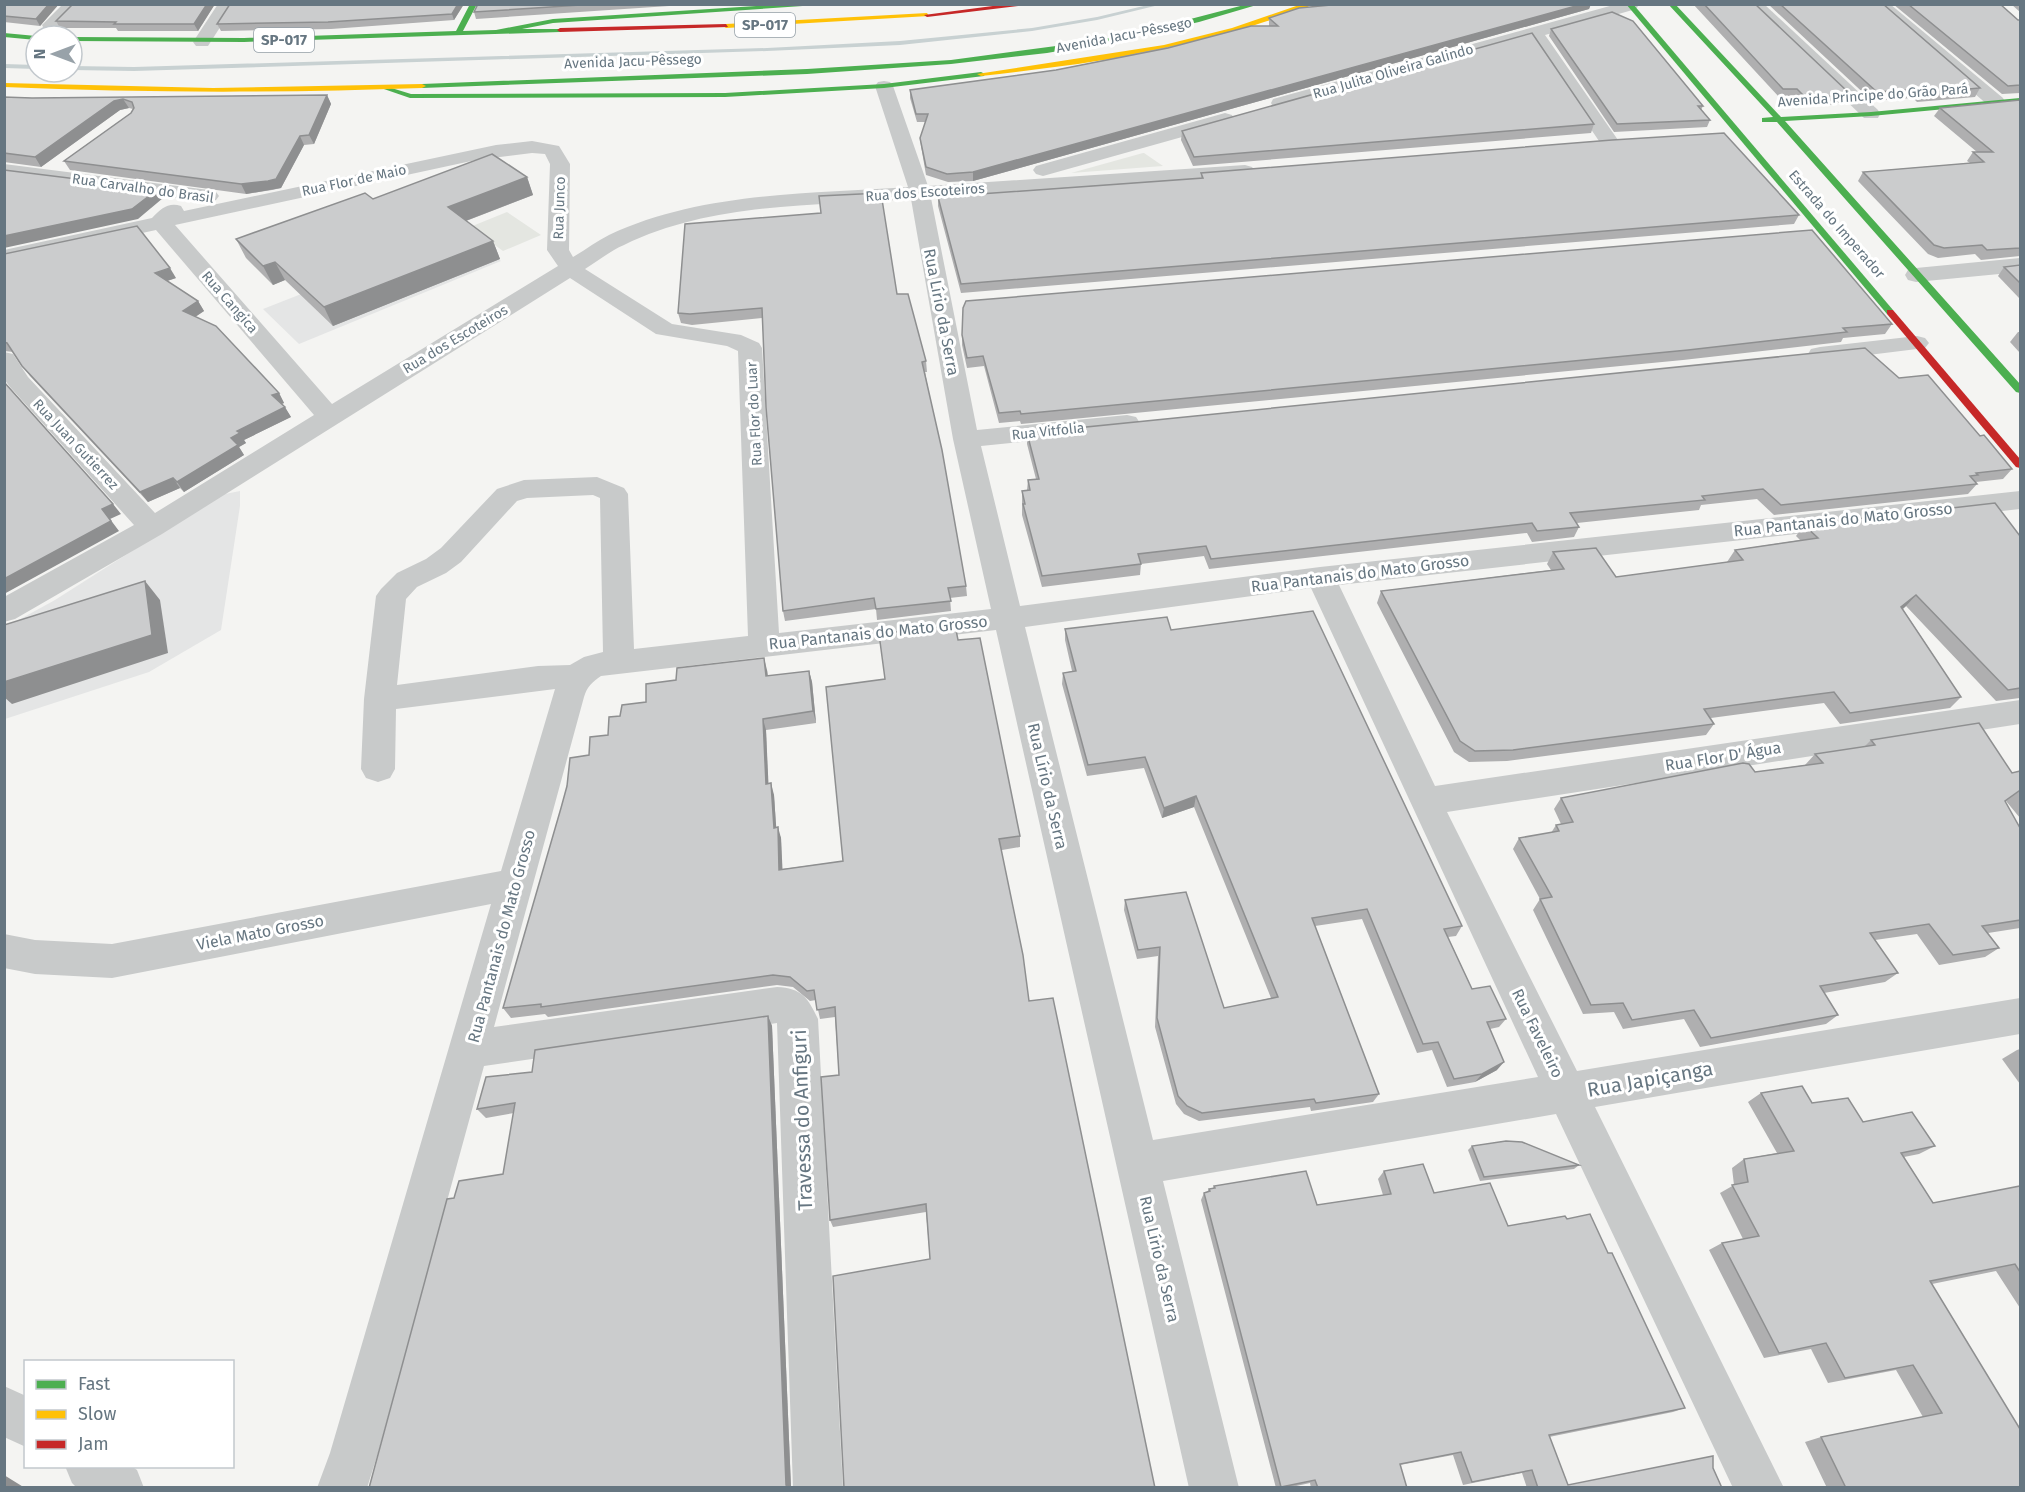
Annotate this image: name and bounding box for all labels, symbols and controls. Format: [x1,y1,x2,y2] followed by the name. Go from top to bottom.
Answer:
[735,13,795,37] road number: SP-017
[1055,14,1193,57] street label: Avenida Jacu-Pêssego
[24,24,84,84] north arrow
[254,28,314,52] road number: SP-017
[1311,40,1475,103] street label: Rua Julita Oliveira Galindo
[30,49,49,59] text: N
[564,51,702,72] street label: Avenida Jacu-Pêssego
[1777,80,1969,111] street label: Avenida Principe do Grão Pará
[300,161,408,200] street label: Rua Flor de Maio
[1785,167,1889,282] street label: Estrada do Imperador
[71,170,215,207] street label: Rua Carvalho do Brasil
[550,176,569,240] street label: Rua Junco
[865,180,986,205] street label: Rua dos Escoteiros
[920,247,963,377] street label: Rua Lírio da Serra
[198,268,261,337] street label: Rua Cangica
[400,301,511,377] street label: Rua dos Escoteiros
[743,361,766,466] street label: Rua Flor do Luar
[29,396,122,493] street label: Rua Juan Gutierrez
[1011,419,1085,444] street label: Rua Vitfolia
[1733,499,1953,540] street label: Rua Pantanais do Mato Grosso
[1250,551,1470,596] street label: Rua Pantanais do Mato Grosso
[768,612,988,653] street label: Rua Pantanais do Mato Grosso
[1024,721,1071,851] street label: Rua Lírio da Serra
[1663,737,1783,775] street label: Rua Flor D' Água
[464,828,539,1045] street label: Rua Pantanais do Mato Grosso
[195,911,325,954] street label: Viela Mato Grosso
[1508,986,1567,1081] street label: Rua Faveleiro
[787,1029,817,1211] street label: Travessa do Anfiguri
[1585,1056,1715,1103] street label: Rua Japiçanga
[1136,1194,1183,1324] street label: Rua Lírio da Serra
[24,1360,234,1468] legend
[78,1373,111,1395] text: Fast
[78,1403,117,1425] text: Slow
[78,1433,109,1455] text: Jam

